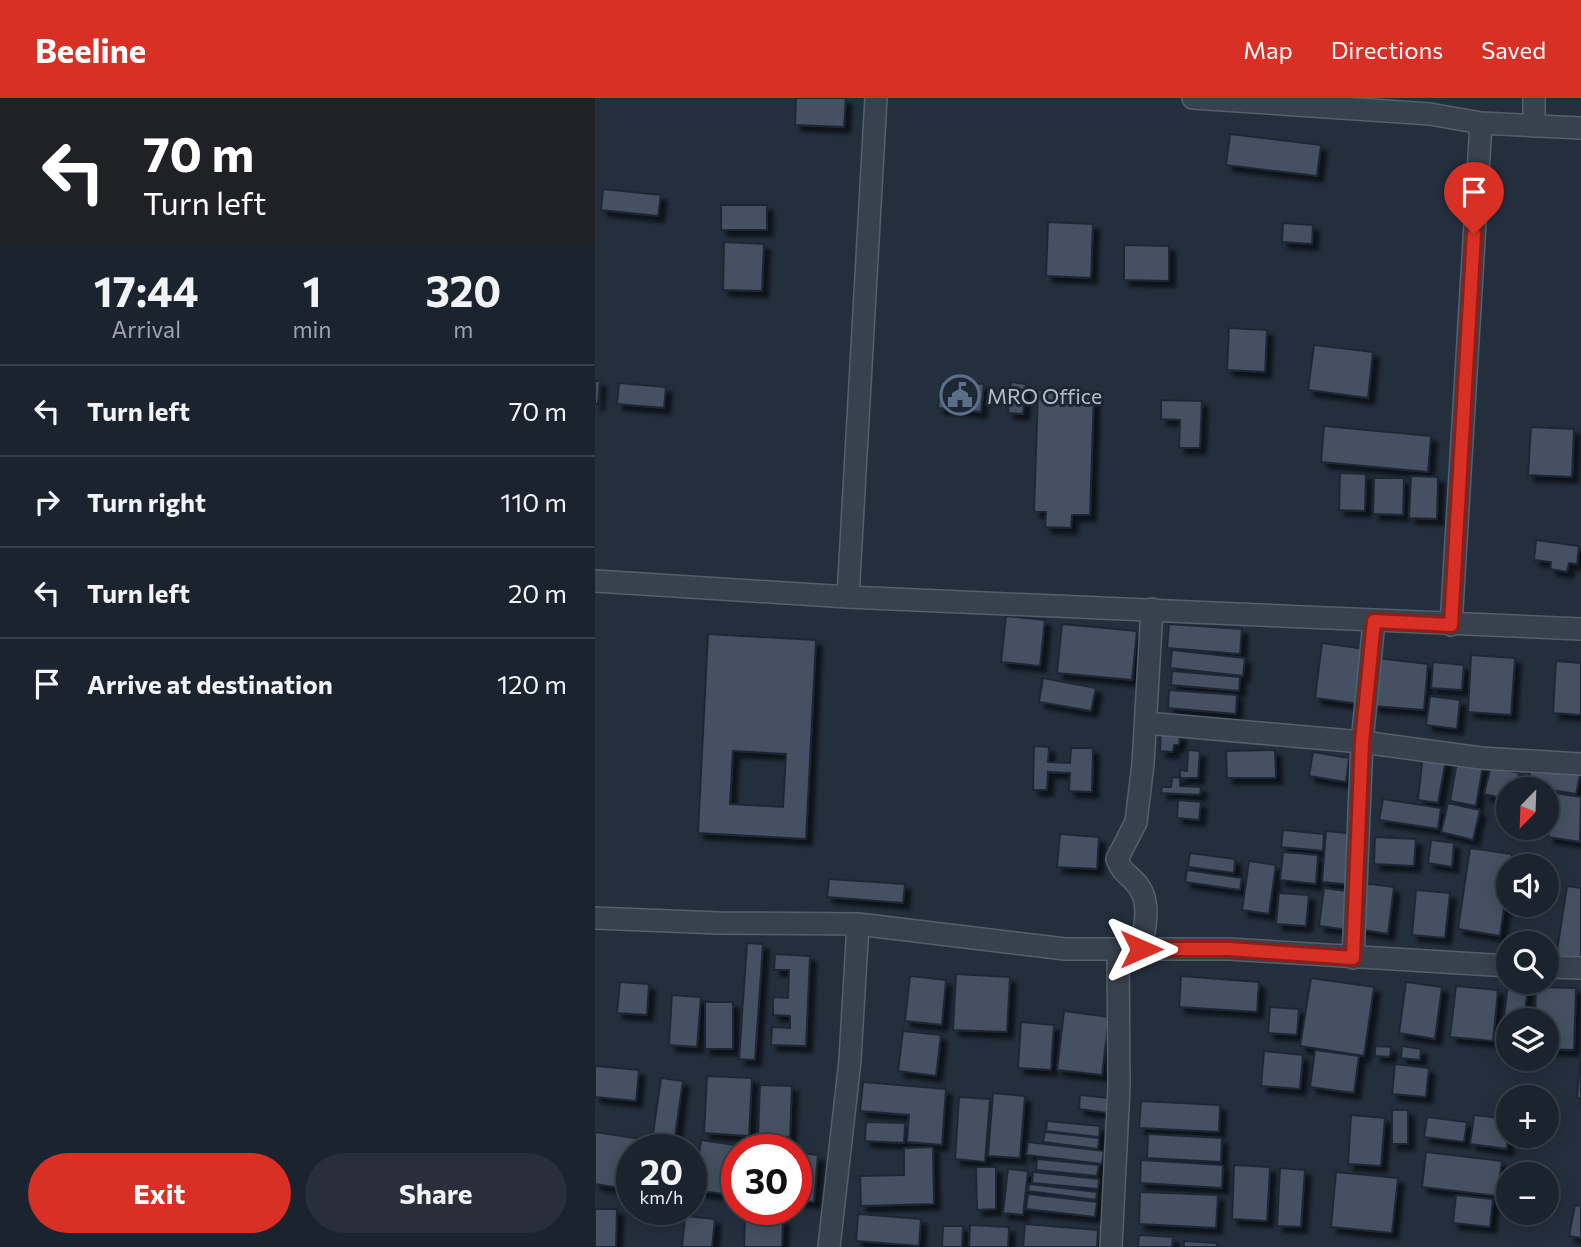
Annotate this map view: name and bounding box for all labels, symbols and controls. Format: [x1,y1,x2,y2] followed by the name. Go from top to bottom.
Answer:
[35,29,146,70] text: Beeline
[1243,35,1293,64] text: Map
[1331,35,1443,64] text: Directions
[1481,35,1546,64] text: Saved
[143,122,254,182] text: 70 m
[28,126,119,217] icon: left
[1444,162,1504,234] pin
[1455,173,1493,211] icon: arrive
[143,182,267,222] text: Turn left
[94,264,199,316] text: 17:44
[302,264,321,316] text: 1
[425,264,501,316] text: 320
[111,315,181,343] text: Arrival
[292,315,332,343] text: min
[453,315,473,343] text: m
[939,374,981,416] public building icon: MRO Office
[987,383,1102,408] place label: MRO Office
[28,392,66,430] icon: left
[87,395,190,426] text: Turn left
[509,395,567,426] text: 70 m
[28,483,66,521] icon: right
[87,486,206,517] text: Turn right
[500,486,567,517] text: 110 m
[28,574,66,612] icon: left
[87,577,190,608] text: Turn left
[508,577,567,608] text: 20 m
[28,665,66,703] icon: arrive
[87,668,333,699] text: Arrive at destination
[497,668,567,699] text: 120 m
[1496,777,1559,840] north arrow
[1496,777,1559,1225] map controls
[1496,854,1559,917] button: sound
[1104,912,1178,986] position arrow
[1496,931,1559,994] button: search
[1496,1008,1559,1071] button: layers
[1496,1085,1559,1148] button: +
[721,1134,812,1225] speed limit sign: 30
[640,1149,683,1192] text: 20
[28,1153,291,1233] button: Exit
[305,1153,567,1233] button: Share
[1496,1162,1559,1225] button: −
[640,1186,683,1208] text: km/h

